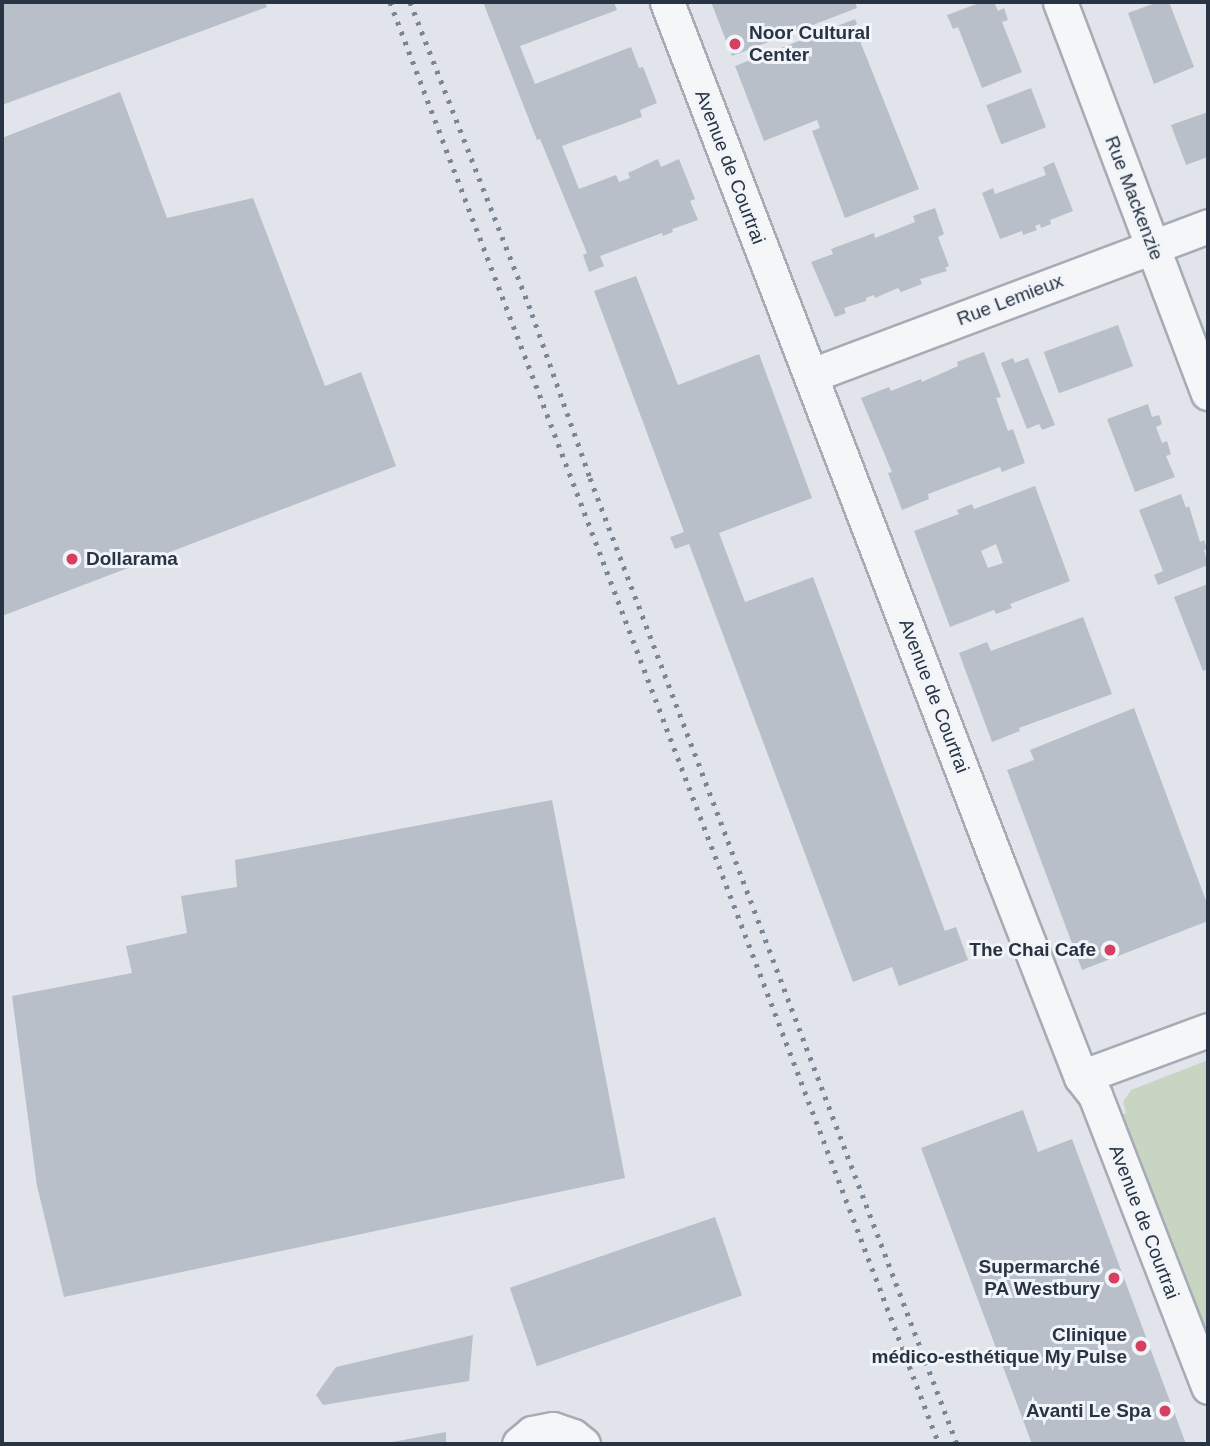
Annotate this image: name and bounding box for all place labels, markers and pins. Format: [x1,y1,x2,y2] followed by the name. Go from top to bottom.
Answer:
[749,22,870,66] place label: Noor Cultural Center
[727,36,743,52] marker: Noor Cultural Center
[86,548,178,570] place label: Dollarama
[64,551,80,567] marker: Dollarama
[969,939,1096,961] place label: The Chai Cafe
[1102,942,1118,958] marker: The Chai Cafe
[979,1256,1100,1300] place label: Supermarché PA Westbury
[1106,1270,1122,1286] marker: Supermarché PA Westbury
[871,1324,1127,1368] place label: Clinique médico-esthétique My Pulse
[1133,1338,1149,1354] marker: Clinique médico-esthétique My Pulse
[1026,1400,1151,1422] place label: Avanti Le Spa
[1157,1403,1173,1419] marker: Avanti Le Spa

